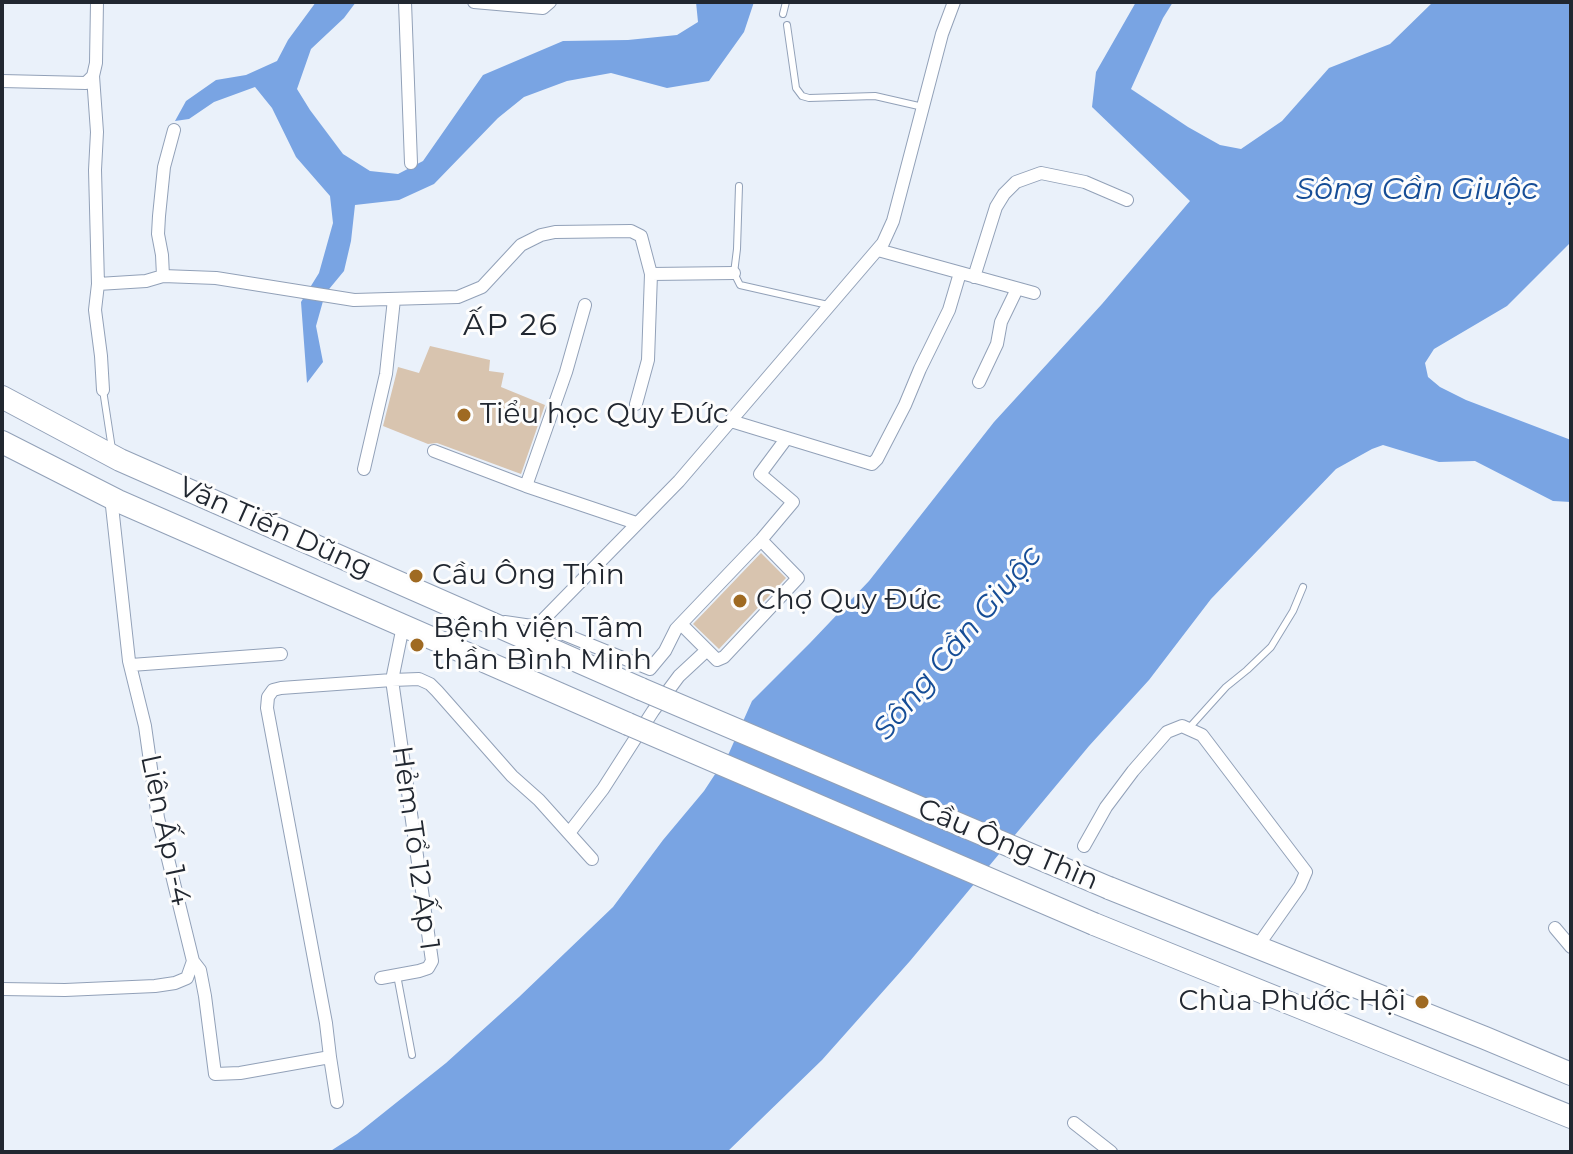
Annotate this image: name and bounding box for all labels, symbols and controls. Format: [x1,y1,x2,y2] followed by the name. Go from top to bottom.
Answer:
[1296,172,1538,208] water label: Sông Cần Giuộc
[463,308,559,344] district label: ẤP 26
[480,398,728,432] place label: Tiểu học Quy Đức
[455,406,473,424] marker: Tiểu học Quy Đức
[173,470,377,586] street label: Văn Tiến Dũng
[866,539,1050,747] water label: Sông Cần Giuộc
[432,559,625,593] place label: Cầu Ông Thìn
[407,567,425,585] marker: Cầu Ông Thìn
[756,584,942,618] place label: Chợ Quy Đức
[731,592,749,610] marker: Chợ Quy Đức
[433,612,652,678] place label: Bệnh viện Tâm thần Bình Minh
[408,636,426,654] marker: Bệnh viện Tâm thần Bình Minh
[384,744,446,952] street label: Hẻm Tổ 12 Ấp 1
[133,752,197,908] street label: Liên Ấp 1-4
[913,792,1103,898] street label: Cầu Ông Thìn
[1179,985,1406,1019] place label: Chùa Phước Hội
[1413,993,1431,1011] marker: Chùa Phước Hội

